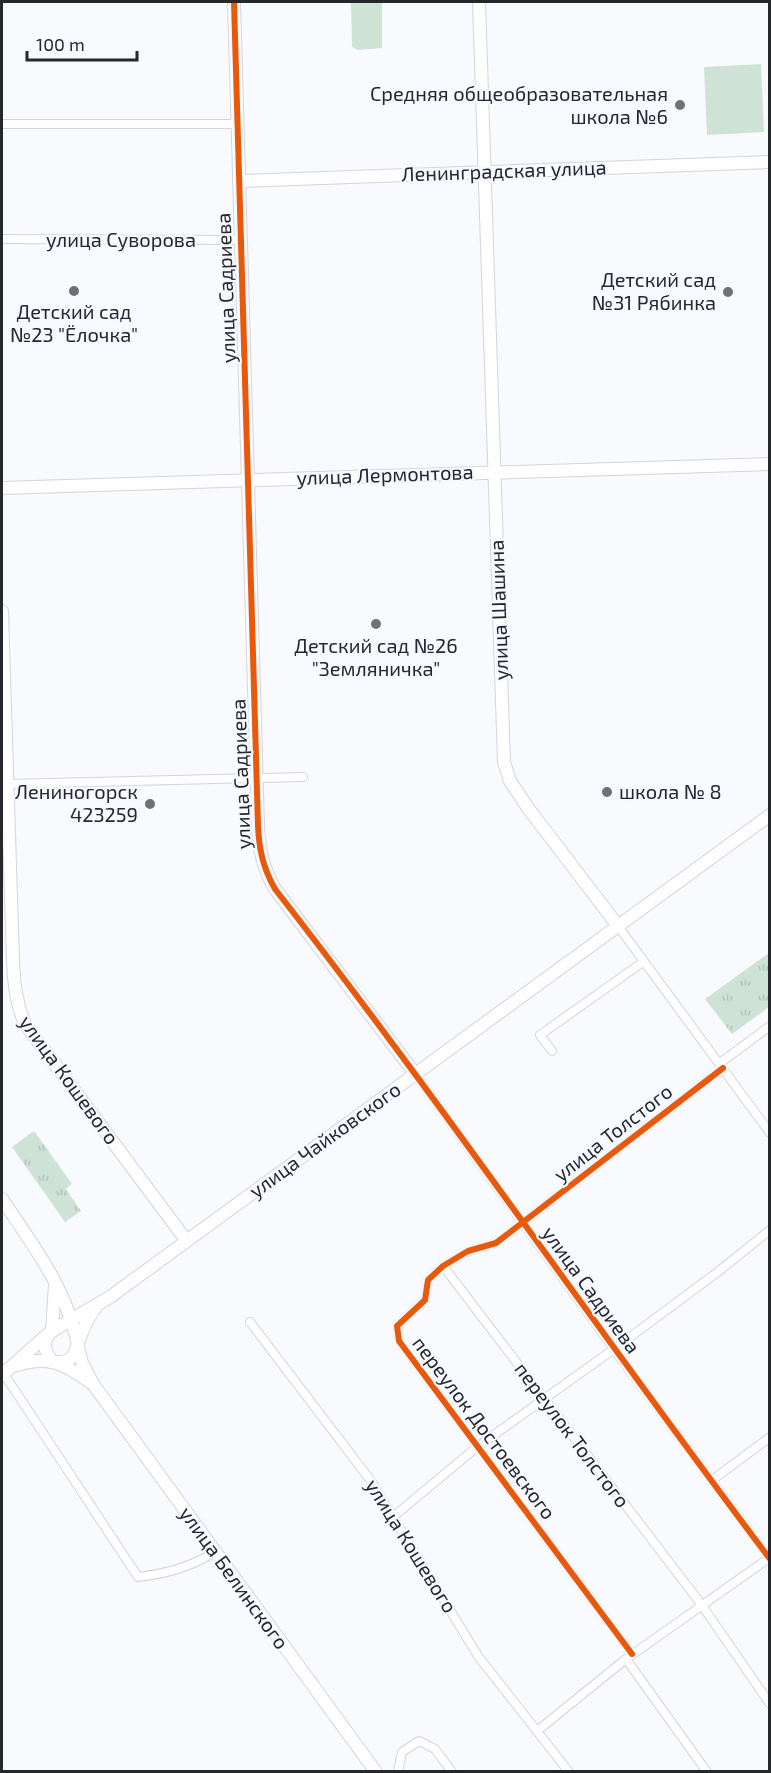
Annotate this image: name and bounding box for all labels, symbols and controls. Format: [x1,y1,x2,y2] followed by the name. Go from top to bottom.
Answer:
[27,24,136,62] scale bar
[36,33,85,55] text: 100 m
[370,81,668,128] place label: Средняя общеобразовательная школа №6
[673,98,687,112] marker: Средняя общеобразовательная школа №6
[401,154,607,187] street label: Ленинградская улица
[210,212,241,364] street label: улица Садриева
[46,227,196,252] street label: улица Суворова
[592,267,716,314] place label: Детский сад №31 Рябинка
[67,284,81,298] marker: Детский сад №23 "Ёлочка"
[721,285,735,299] marker: Детский сад №31 Рябинка
[10,299,138,346] place label: Детский сад №23 "Ёлочка"
[296,459,474,490] street label: улица Лермонтова
[484,539,513,681] street label: улица Шашина
[369,617,383,631] marker: Детский сад №26 "Земляничка"
[294,633,458,680] place label: Детский сад №26 "Земляничка"
[225,698,256,850] street label: улица Садриева
[15,779,138,826] place label: Лениногорск 423259
[619,779,722,803] place label: школа № 8
[600,785,614,799] marker: школа № 8
[143,797,157,811] marker: Лениногорск 423259
[14,1010,125,1149] street label: улица Кошевого
[244,1076,405,1203] street label: улица Чайковского
[548,1079,677,1187] street label: улица Толстого
[537,1221,646,1358] street label: улица Садриева
[407,1331,561,1524] street label: переулок Достоевского
[510,1357,635,1512] street label: переулок Толстого
[360,1474,463,1617] street label: улица Кошевого
[174,1502,295,1654] street label: улица Белинского

